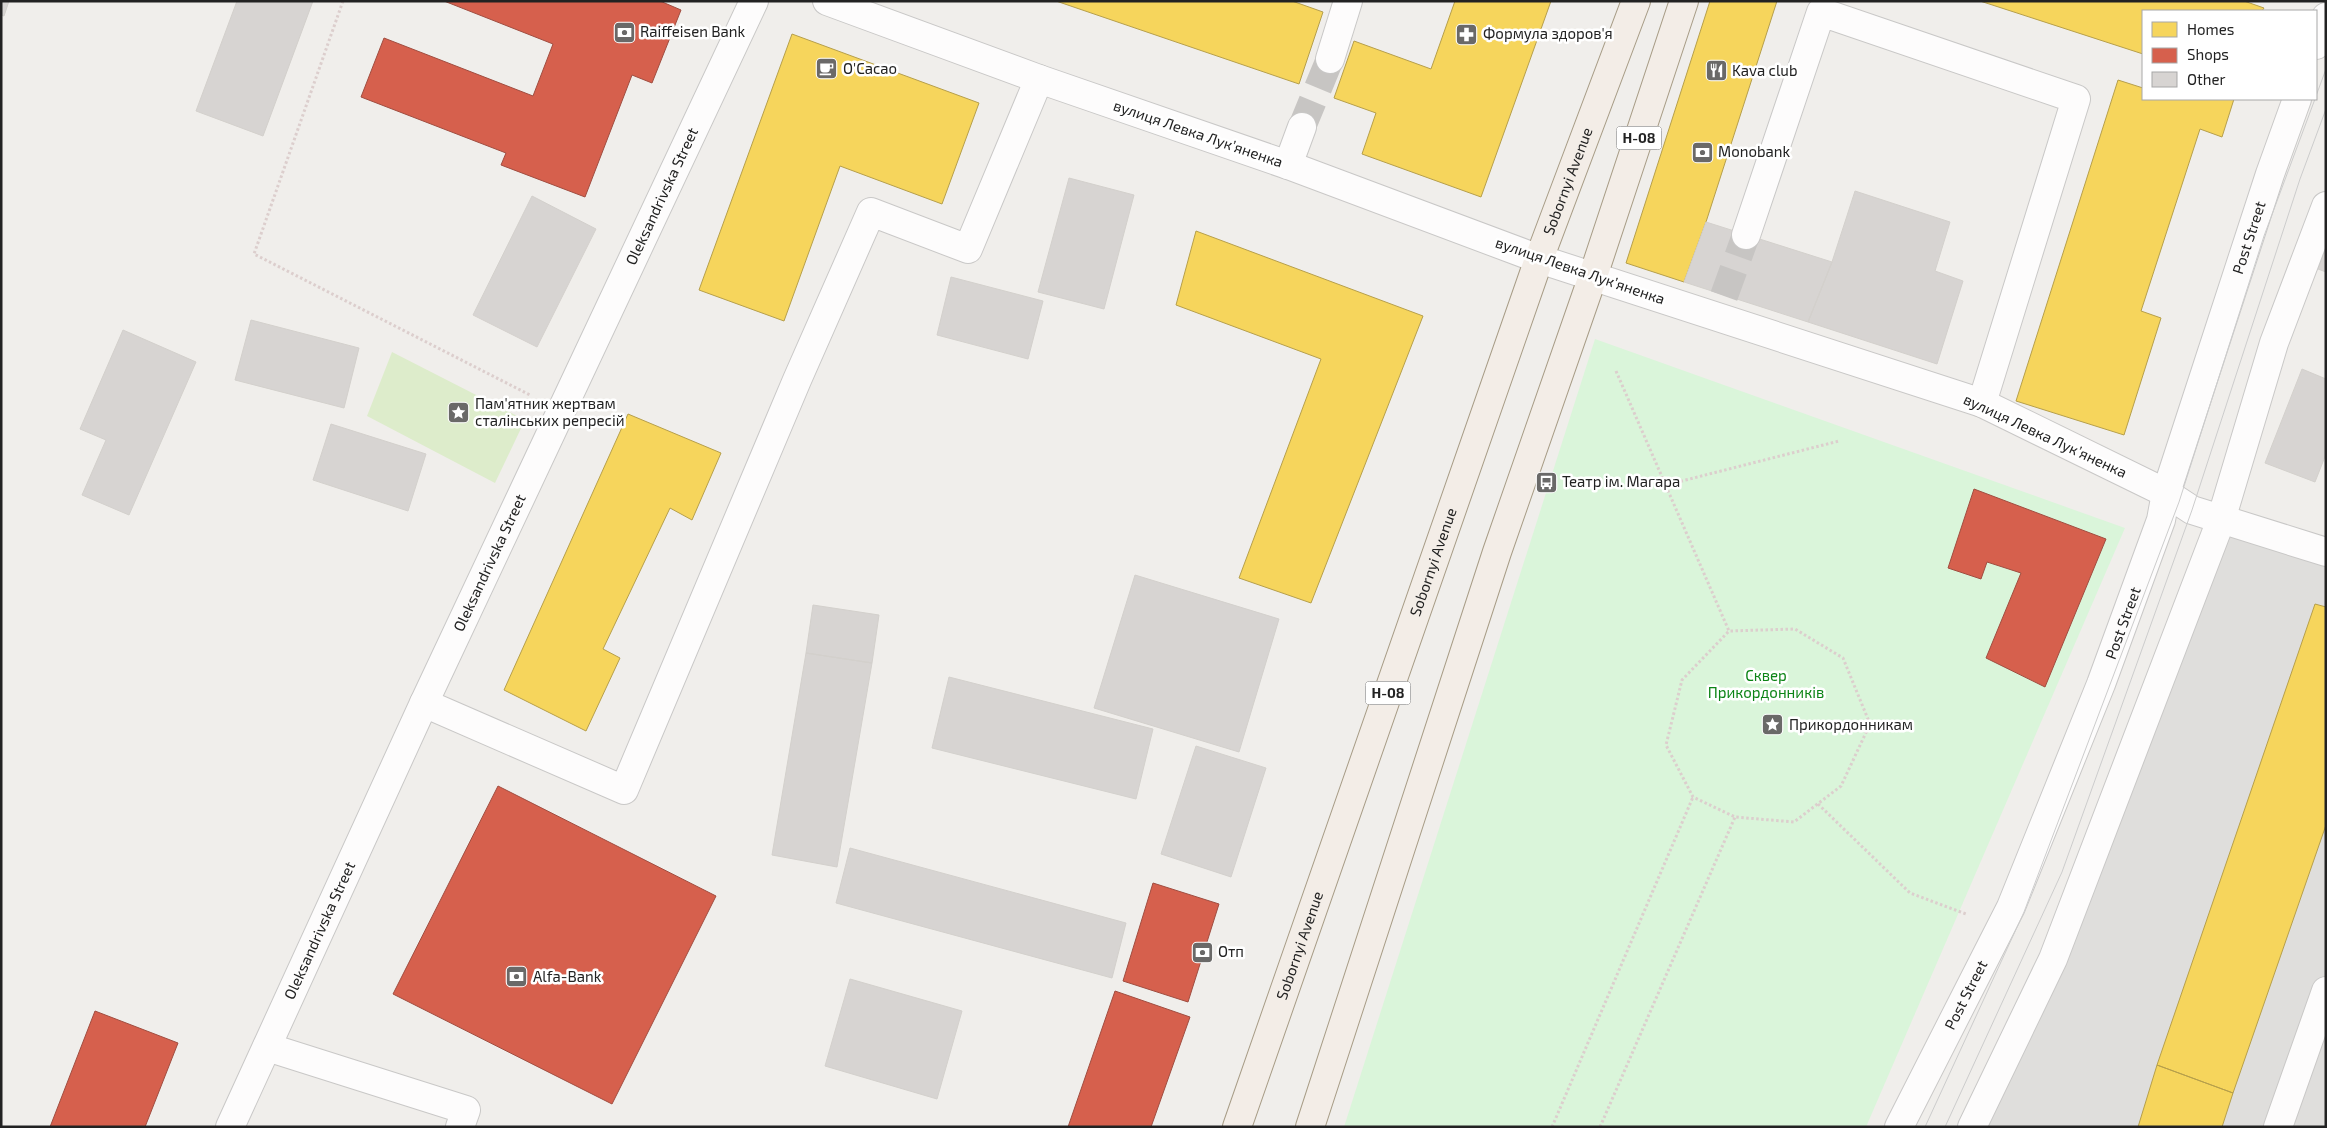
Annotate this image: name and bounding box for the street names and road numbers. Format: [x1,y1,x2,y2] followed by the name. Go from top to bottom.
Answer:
[1111,96,1285,172] street label: вулиця Левка Лукʼяненка
[621,124,701,268] street label: Oleksandrivska Street
[1539,125,1596,237] street label: Sobornyi Avenue
[1616,126,1662,150] road number: Н-08
[2228,198,2269,276] street label: Post Street
[1493,233,1667,309] street label: вулиця Левка Лукʼяненка
[1960,389,2130,482] street label: вулиця Левка Лукʼяненка
[449,491,529,634] street label: Oleksandrivska Street
[1405,505,1460,619] street label: Sobornyi Avenue
[2101,584,2144,662] street label: Post Street
[1366,681,1410,704] road number: Н-08
[280,858,358,1002] street label: Oleksandrivska Street
[1272,889,1326,1002] street label: Sobornyi Avenue
[1940,957,1991,1032] street label: Post Street

